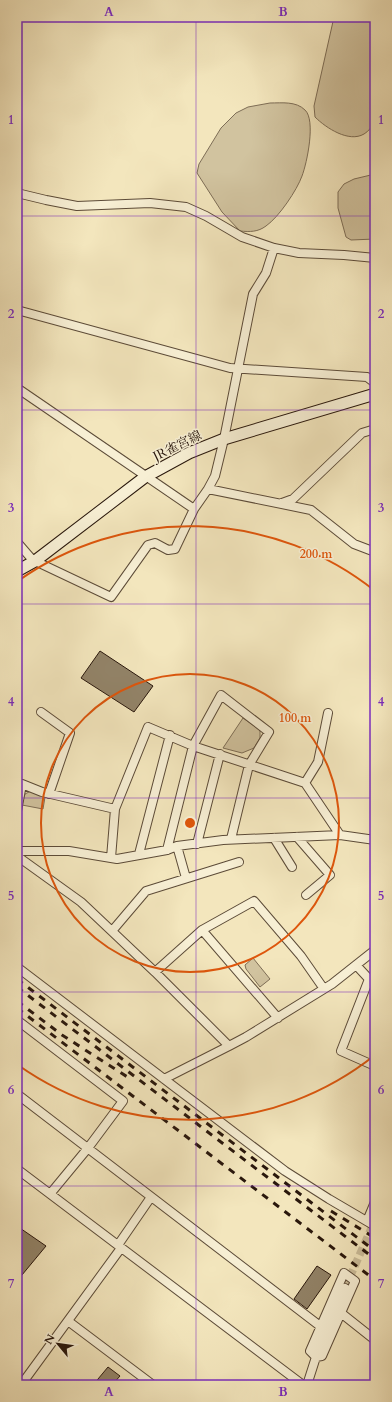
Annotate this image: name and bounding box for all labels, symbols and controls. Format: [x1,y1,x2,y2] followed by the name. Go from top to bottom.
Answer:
[104,3,114,21] text: A
[278,3,288,21] text: B
[8,111,14,129] text: 1
[378,111,384,129] text: 1
[8,305,15,323] text: 2
[378,305,385,323] text: 2
[148,426,205,466] street label: JR雀宮線
[8,499,15,517] text: 3
[378,499,385,517] text: 3
[300,546,333,562] text: 200 m
[8,693,15,711] text: 4
[378,693,385,711] text: 4
[279,710,312,726] text: 100 m
[183,816,197,830] centre of rings
[8,887,14,905] text: 5
[378,887,384,905] text: 5
[8,1081,15,1099] text: 6
[378,1081,385,1099] text: 6
[8,1275,15,1293] text: 7
[378,1275,385,1293] text: 7
[38,1324,78,1364] north arrow
[41,1331,59,1347] text: N
[104,1383,114,1401] text: A
[278,1383,288,1401] text: B

